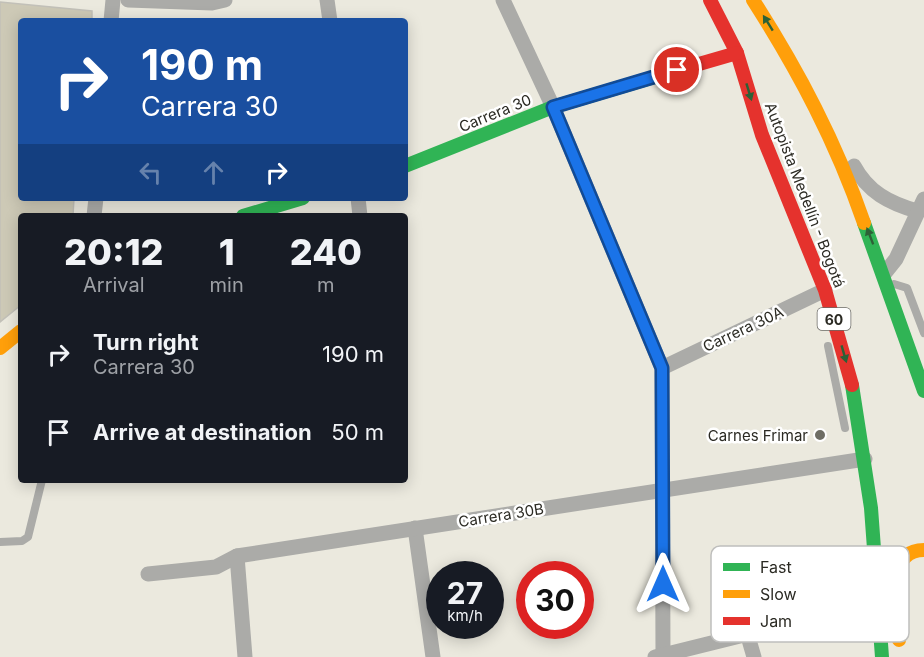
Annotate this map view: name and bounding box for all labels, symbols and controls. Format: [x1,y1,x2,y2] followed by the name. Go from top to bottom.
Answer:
[762,15,773,32] one-way arrow
[141,39,263,90] text: 190 m
[42,42,120,120] icon: right
[651,44,702,95] pin
[660,53,693,86] icon: arrive
[745,83,754,101] one-way arrow
[141,90,279,123] text: Carrera 30
[456,90,534,136] street label: Carrera 30
[761,100,849,290] street label: Autopista Medellín - Bogotá
[134,156,167,189] icon: left
[197,156,230,189] icon: ahead
[260,156,293,189] icon: right
[865,227,875,245] one-way arrow
[64,230,163,274] text: 20:12
[219,230,235,274] text: 1
[290,230,362,274] text: 240
[83,273,145,297] text: Arrival
[210,273,244,297] text: min
[317,273,335,297] text: m
[700,302,786,356] street label: Carrera 30A
[818,308,850,330] road number: 60
[93,329,199,355] text: Turn right
[42,338,75,371] icon: right
[322,341,384,367] text: 190 m
[840,345,849,363] one-way arrow
[93,355,195,379] text: Carrera 30
[42,416,75,449] icon: arrive
[93,419,312,445] text: Arrive at destination
[331,419,384,445] text: 50 m
[708,426,808,445] place label: Carnes Frimar
[813,428,827,442] marker: Carnes Frimar
[457,499,545,531] street label: Carrera 30B
[711,546,909,642] legend
[631,552,695,616] position arrow
[760,557,792,577] text: Fast
[516,561,594,639] speed limit sign: 30
[447,575,483,611] text: 27
[760,584,797,604] text: Slow
[447,606,483,625] text: km/h
[760,611,792,631] text: Jam

